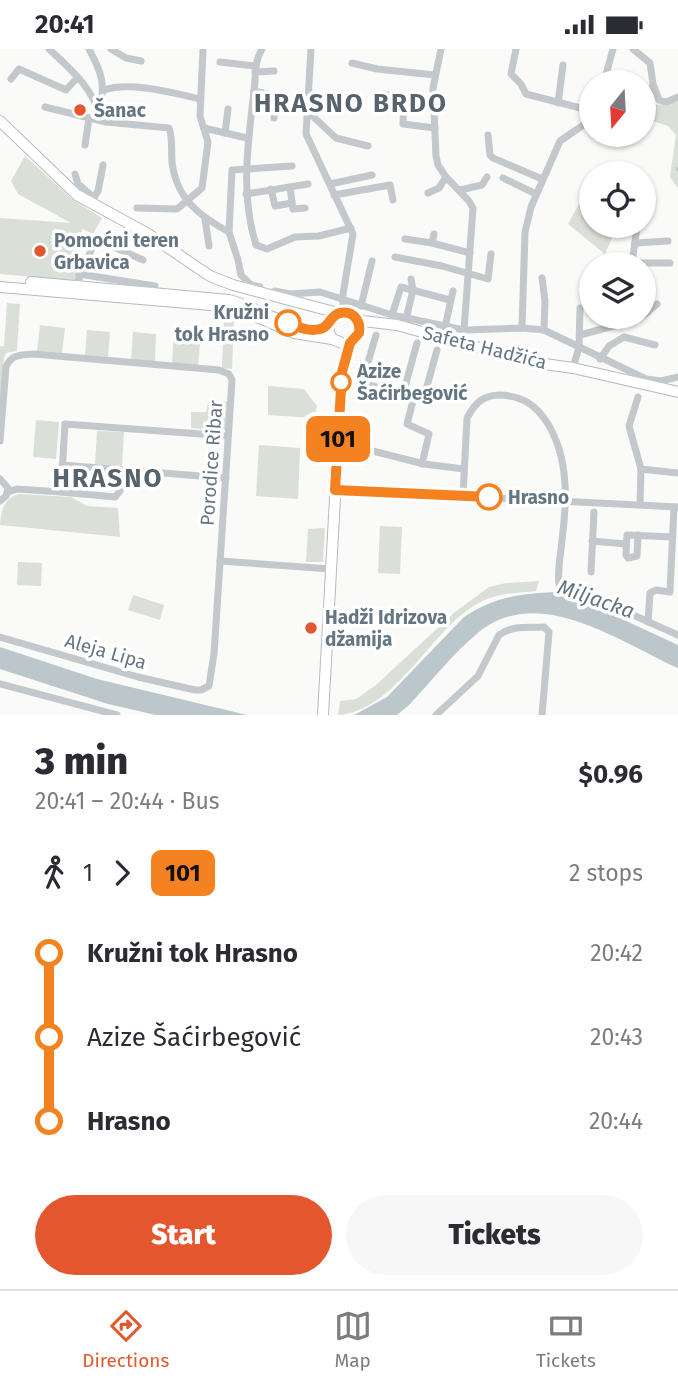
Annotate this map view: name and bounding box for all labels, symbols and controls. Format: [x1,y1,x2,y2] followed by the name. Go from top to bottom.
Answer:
[35,9,95,40] text: 20:41
[579,70,656,147] north arrow
[579,70,656,329] map controls
[254,88,448,119] district label: HRASNO BRDO
[94,97,146,122] place label: Šanac
[72,102,88,118] marker: Šanac
[579,161,656,238] button: locate
[54,229,179,274] place label: Pomoćni teren Grbavica
[32,243,48,259] marker: Pomoćni teren Grbavica
[579,252,656,329] button: layers
[175,301,269,346] place label: Kružni tok Hrasno
[275,310,301,336] marker: Kružni tok Hrasno
[421,321,549,374] street label: Safeta Hadžića
[356,360,467,405] place label: Azize Šaćirbegović
[331,372,351,392] marker: Azize Šaćirbegović
[196,399,227,527] street label: Porodice Ribar
[298,416,378,462] line badge: 101
[320,425,356,453] text: 101
[53,463,163,494] district label: HRASNO
[476,484,502,510] marker: Hrasno
[508,486,569,509] place label: Hrasno
[554,574,638,624] water label: Miljacka
[325,606,447,651] place label: Hadži Idrizova džamija
[303,620,319,636] marker: Hadži Idrizova džamija
[62,629,149,674] street label: Aleja Lipa
[35,738,128,784] text: 3 min
[579,759,643,790] text: $0.96
[35,787,220,815] text: 20:41 – 20:44 · Bus
[35,854,73,892] icon: walk
[103,854,141,892] icon: forward
[83,859,93,887] text: 1
[165,859,201,887] text: 101
[569,859,643,887] text: 2 stops
[87,938,298,969] text: Kružni tok Hrasno
[590,939,643,967] text: 20:42
[87,1022,301,1053] text: Azize Šaćirbegović
[590,1023,643,1051] text: 20:43
[87,1106,171,1137] text: Hrasno
[589,1107,643,1135] text: 20:44
[35,1195,332,1275] button: Start
[346,1195,643,1275] button: Tickets
[82,1307,169,1372] tab: Directions
[334,1307,372,1372] tab: Map
[536,1307,596,1372] tab: Tickets

